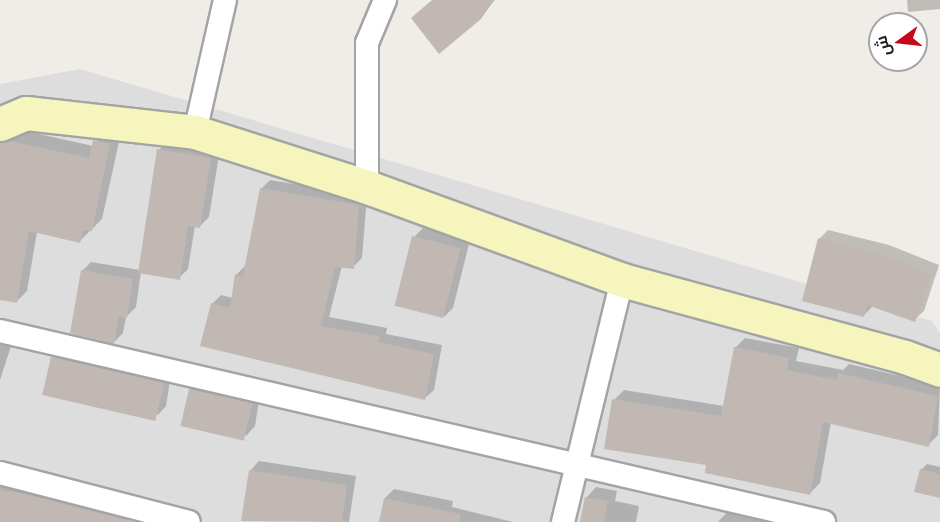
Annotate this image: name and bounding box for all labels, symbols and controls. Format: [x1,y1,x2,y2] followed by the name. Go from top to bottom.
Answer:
[868,12,928,72] north arrow
[869,33,896,59] text: ش

